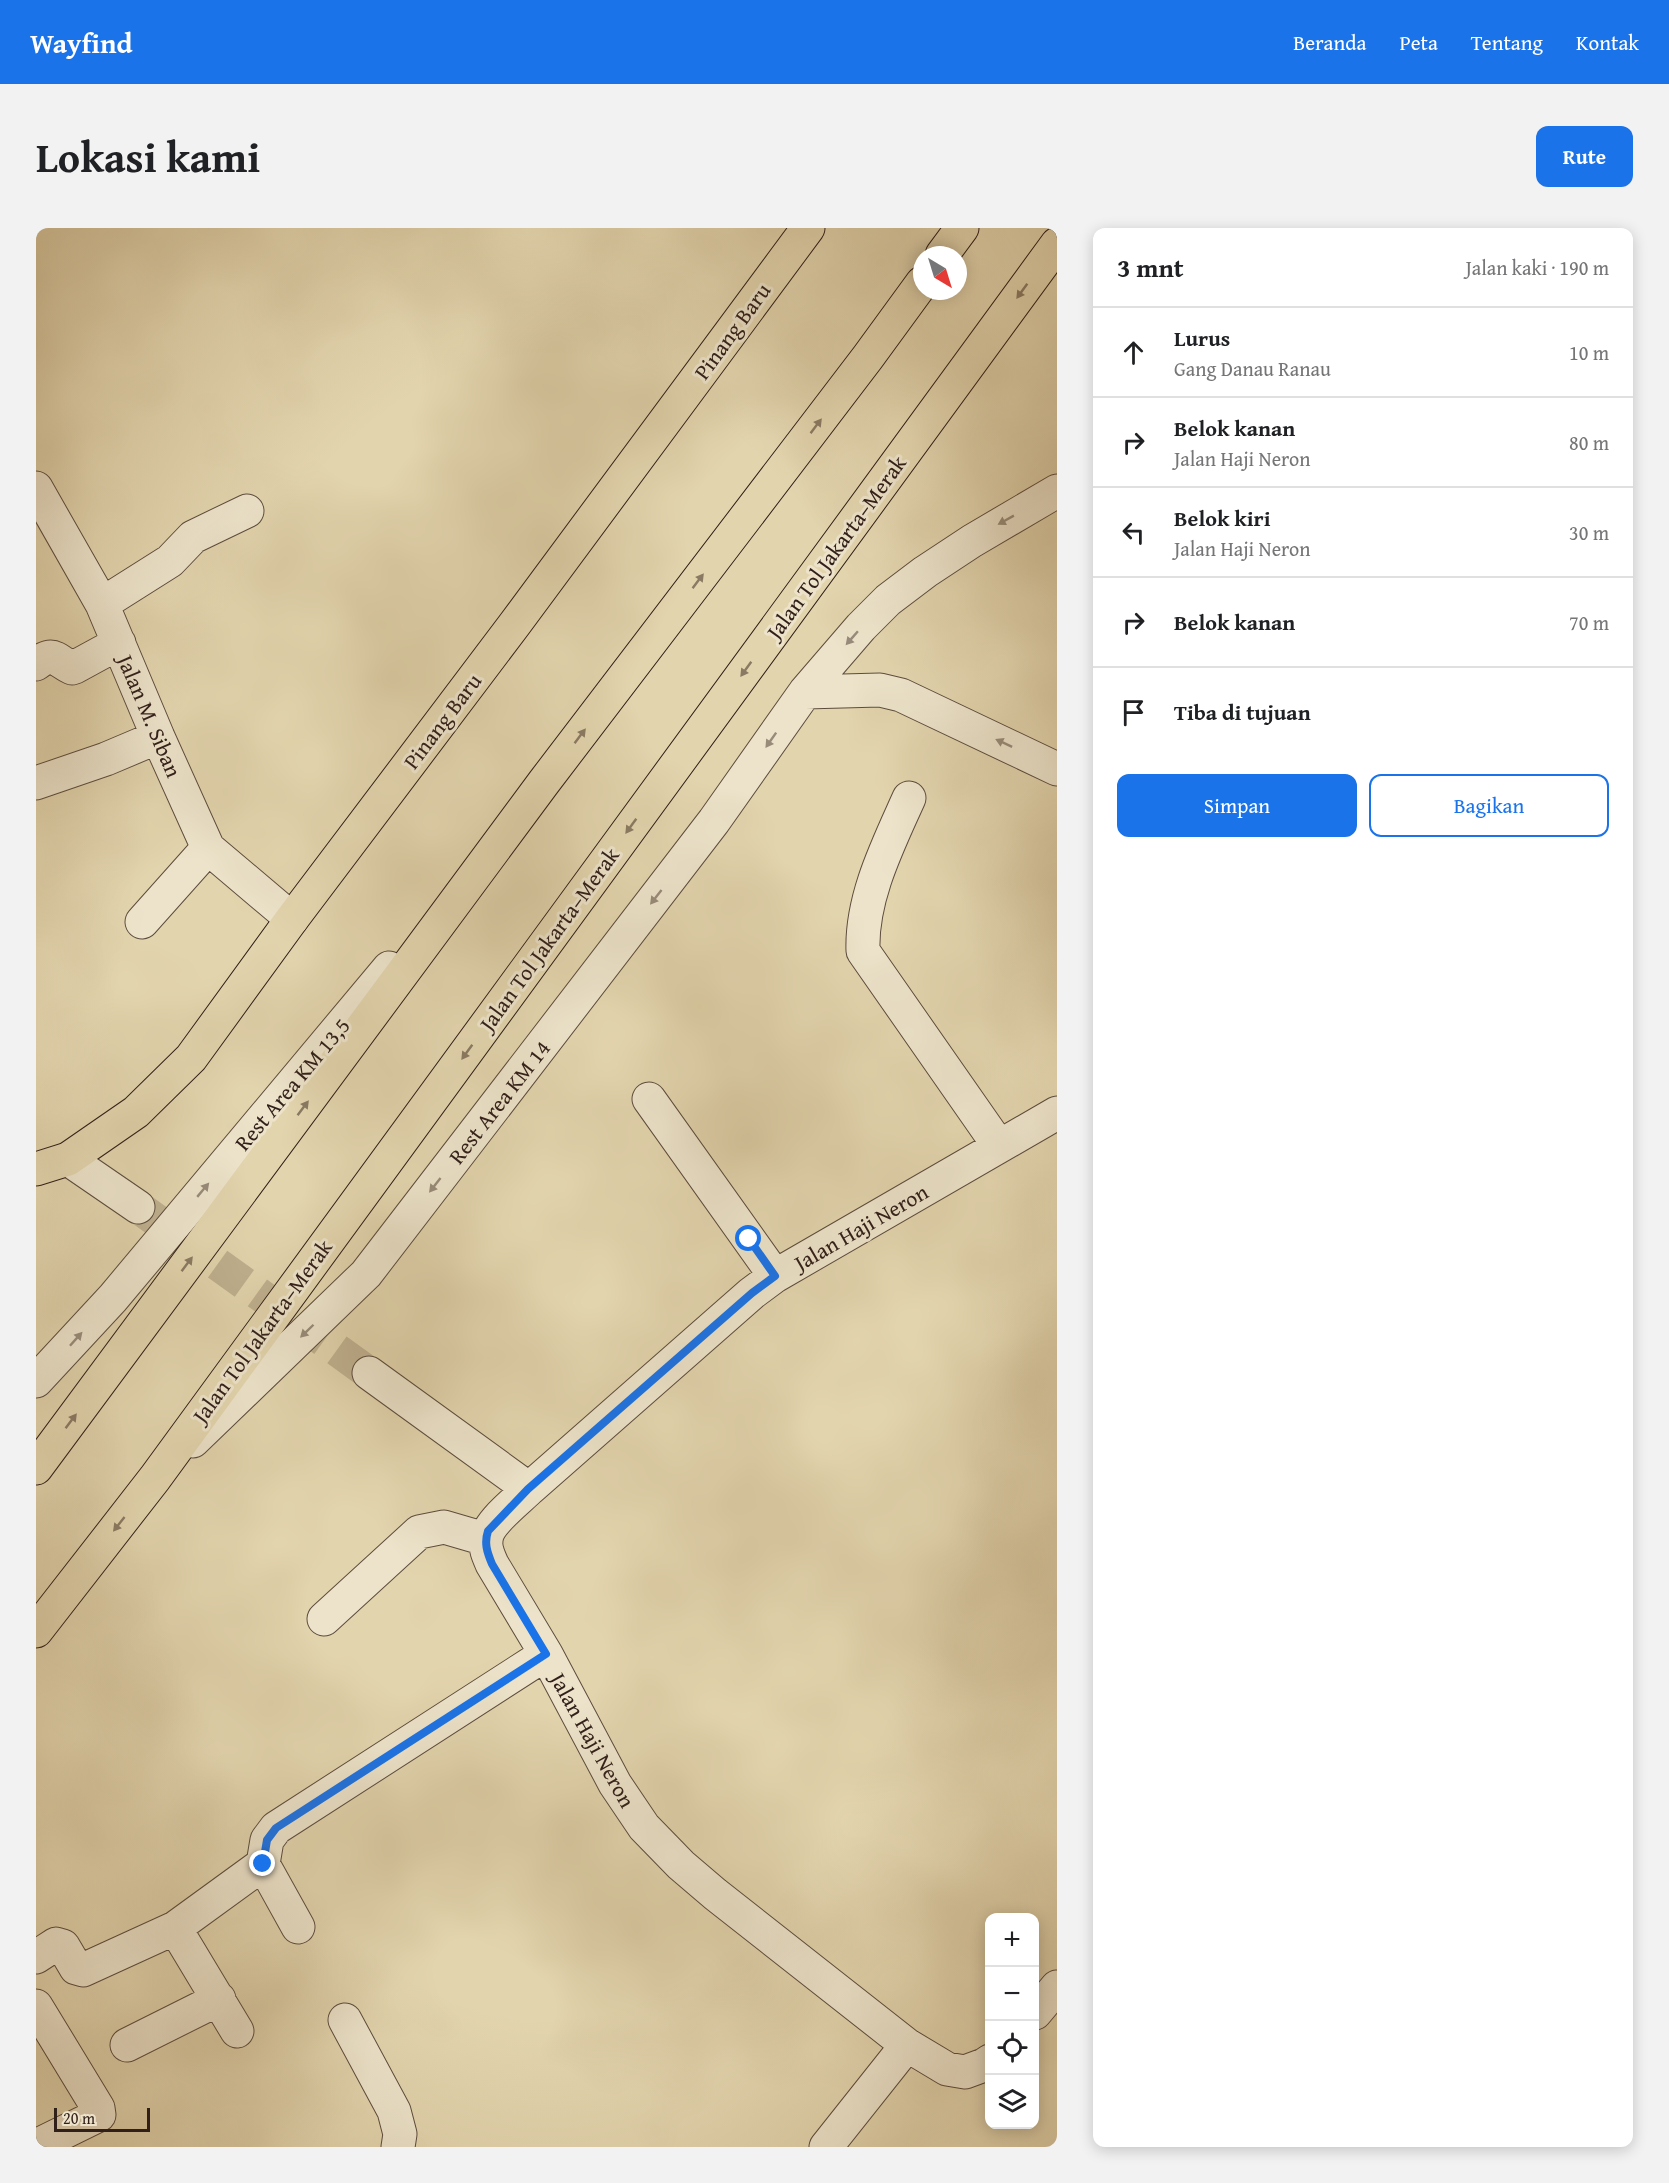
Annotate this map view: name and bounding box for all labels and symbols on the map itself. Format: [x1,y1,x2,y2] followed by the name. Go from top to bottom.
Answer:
[913,246,967,300] north arrow
[686,276,778,386] street label: Pinang Baru
[1017,284,1029,299] one-way arrow
[810,418,822,434] one-way arrow
[757,448,914,648] street label: Jalan Tol Jakarta–Merak
[997,515,1014,525] one-way arrow
[692,573,704,589] one-way arrow
[846,630,859,645] one-way arrow
[109,647,190,783] street label: Jalan M. Siban
[740,660,752,676] one-way arrow
[395,666,489,776] street label: Pinang Baru
[573,728,585,743] one-way arrow
[765,731,777,747] one-way arrow
[996,739,1013,748] one-way arrow
[625,818,637,834] one-way arrow
[470,840,627,1040] street label: Jalan Tol Jakarta–Merak
[650,889,662,905] one-way arrow
[227,1011,357,1157] street label: Rest Area KM 13,5
[441,1033,557,1171] street label: Rest Area KM 14
[461,1044,473,1059] one-way arrow
[297,1100,309,1116] one-way arrow
[785,1175,935,1280] street label: Jalan Haji Neron
[429,1177,441,1192] one-way arrow
[196,1183,209,1198] one-way arrow
[735,1225,761,1251] route start
[183,1232,340,1432] street label: Jalan Tol Jakarta–Merak
[181,1257,193,1273] one-way arrow
[299,1324,314,1338] one-way arrow
[69,1332,82,1347] one-way arrow
[65,1413,77,1429] one-way arrow
[113,1517,125,1532] one-way arrow
[541,1664,644,1814] street label: Jalan Haji Neron
[249,1850,275,1876] route end
[54,2105,150,2132] scale bar

